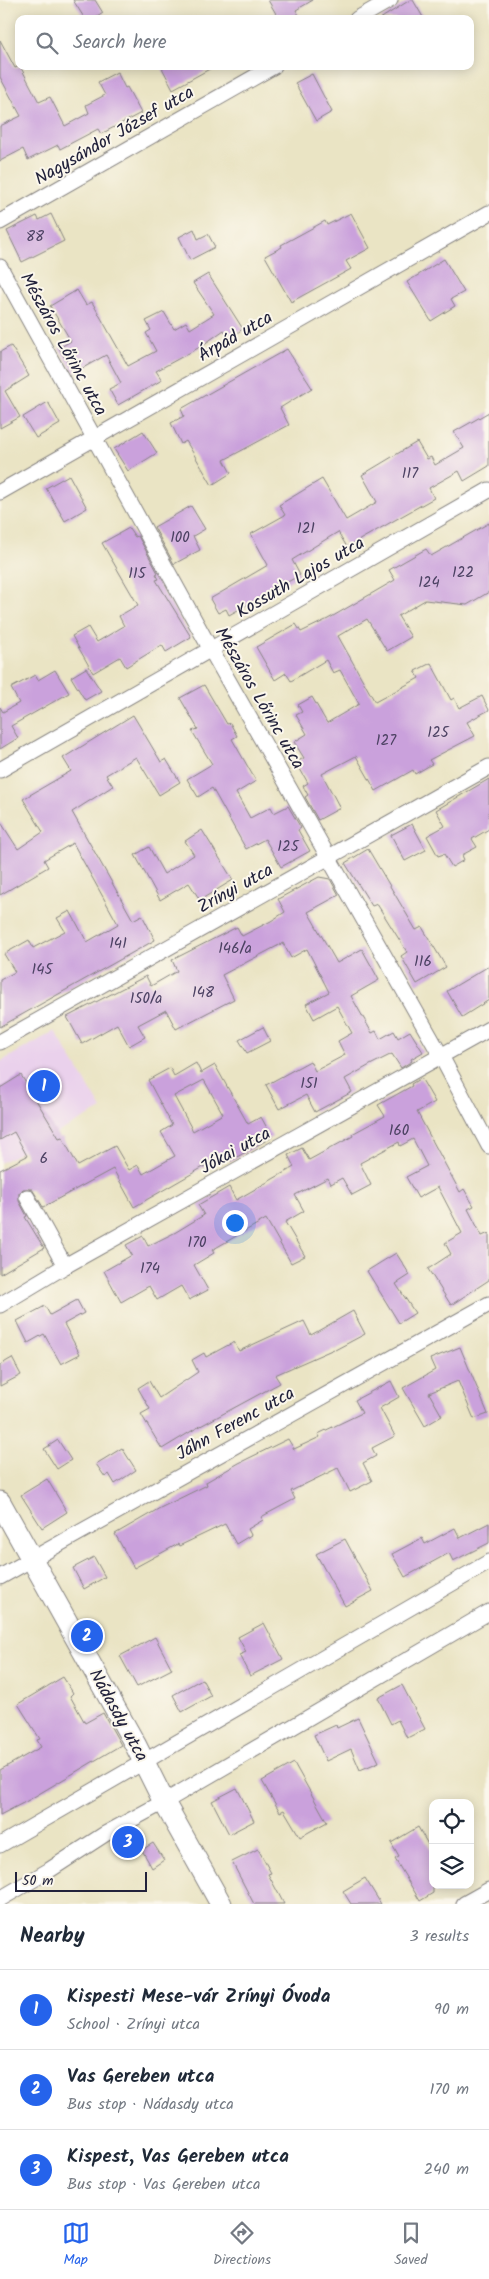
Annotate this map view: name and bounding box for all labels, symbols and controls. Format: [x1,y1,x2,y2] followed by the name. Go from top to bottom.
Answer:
[15,15,474,70] search box
[73,28,167,58] text: Search here
[33,29,61,57] icon: search
[30,79,200,194] street label: Nagysándor József utca
[26,225,45,249] house number: 88
[11,268,114,422] street label: Mészáros Lőrinc utca
[193,304,279,370] street label: Árpád utca
[402,462,419,486] house number: 117
[297,517,315,541] house number: 121
[170,526,190,550] house number: 100
[231,530,371,627] street label: Kossuth Lajos utca
[452,561,474,585] house number: 122
[128,562,147,586] house number: 115
[418,571,440,595] house number: 124
[206,622,311,775] street label: Mészáros Lőrinc utca
[427,721,450,745] house number: 125
[376,729,397,753] house number: 127
[277,835,300,859] house number: 125
[192,857,279,922] street label: Zrínyi utca
[109,932,127,956] house number: 141
[218,937,252,961] house number: 146/a
[414,950,432,974] house number: 116
[31,958,53,982] house number: 145
[192,981,215,1005] house number: 148
[130,987,162,1011] house number: 150/a
[28,1067,60,1105] pin: 1
[300,1072,318,1096] house number: 151
[389,1119,410,1143] house number: 160
[195,1120,276,1183] street label: Jókai utca
[40,1147,48,1171] house number: 6
[222,1210,248,1236] your location
[187,1231,207,1255] house number: 170
[140,1257,160,1281] house number: 174
[171,1380,300,1469] street label: Jáhn Ferenc utca
[71,1617,103,1655] pin: 2
[80,1664,155,1768] street label: Nádasdy utca
[429,1799,474,1889] map controls
[429,1799,474,1844] button: locate
[112,1823,144,1861] pin: 3
[429,1844,474,1889] button: layers
[15,1869,148,1892] scale bar
[22,1870,53,1892] text: 50 m
[20,1920,85,1953] text: Nearby
[410,1924,469,1949] text: 3 results
[67,1982,331,2012] text: Kispesti Mese-vár Zrínyi Óvoda
[34,1997,38,2022] text: 1
[434,1997,469,2022] text: 90 m
[67,2012,200,2037] text: School · Zrínyi utca
[67,2062,214,2092] text: Vas Gereben utca
[31,2077,41,2102] text: 2
[429,2077,469,2102] text: 170 m
[67,2092,234,2117] text: Bus stop · Nádasdy utca
[67,2142,289,2172] text: Kispest, Vas Gereben utca
[32,2157,40,2182] text: 3
[424,2157,469,2182] text: 240 m
[67,2172,260,2197] text: Bus stop · Vas Gereben utca
[62,2219,90,2271] tab: Map
[213,2219,271,2271] tab: Directions
[394,2219,427,2271] tab: Saved

